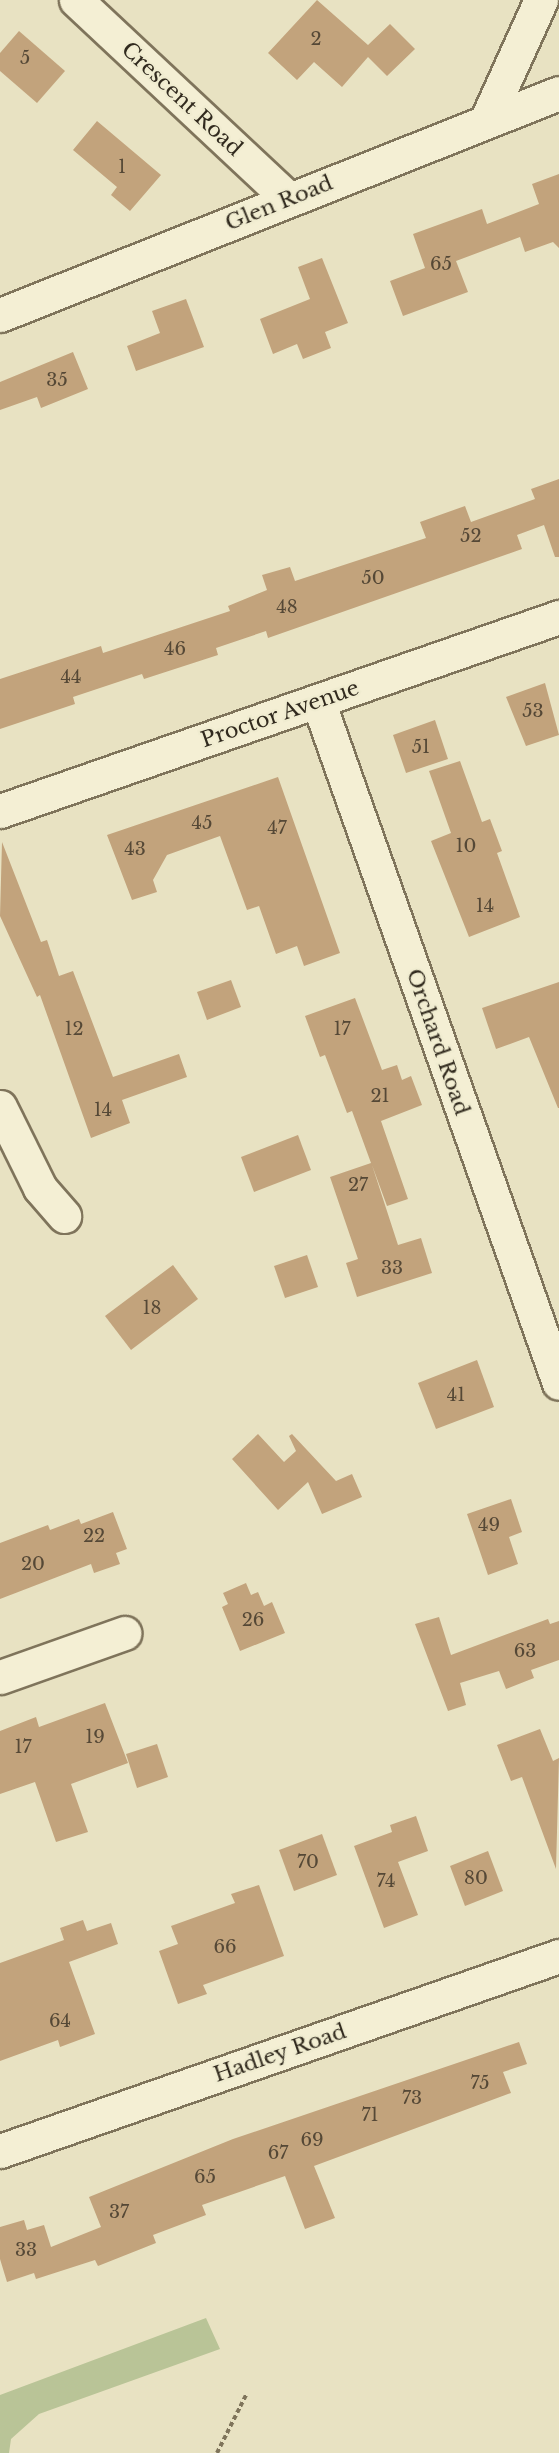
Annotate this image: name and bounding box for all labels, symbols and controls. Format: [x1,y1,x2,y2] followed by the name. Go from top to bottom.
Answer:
[310,28,322,50] house number: 2
[116,37,248,161] street label: Crescent Road
[20,47,30,69] house number: 5
[118,156,126,178] house number: 1
[222,170,336,236] street label: Glen Road
[430,253,452,275] house number: 65
[46,369,68,391] house number: 35
[460,525,482,547] house number: 52
[361,567,385,589] house number: 50
[276,596,298,618] house number: 48
[164,638,186,660] house number: 46
[60,666,82,688] house number: 44
[197,675,363,753] street label: Proctor Avenue
[522,700,544,722] house number: 53
[412,736,430,758] house number: 51
[192,812,212,834] house number: 45
[267,817,287,839] house number: 47
[456,835,476,857] house number: 10
[124,838,146,860] house number: 43
[476,895,494,917] house number: 14
[401,966,475,1118] street label: Orchard Road
[64,1018,84,1040] house number: 12
[333,1018,351,1040] house number: 17
[370,1085,390,1107] house number: 21
[94,1099,112,1121] house number: 14
[348,1174,368,1196] house number: 27
[381,1257,403,1279] house number: 33
[143,1297,161,1319] house number: 18
[447,1384,465,1406] house number: 41
[478,1514,500,1536] house number: 49
[83,1525,105,1547] house number: 22
[21,1553,45,1575] house number: 20
[242,1609,264,1631] house number: 26
[514,1640,536,1662] house number: 63
[85,1726,105,1748] house number: 19
[14,1736,32,1758] house number: 17
[297,1851,319,1873] house number: 70
[464,1867,488,1889] house number: 80
[376,1870,396,1892] house number: 74
[213,1936,237,1958] house number: 66
[49,2010,71,2032] house number: 64
[210,2018,350,2088] street label: Hadley Road
[470,2072,490,2094] house number: 75
[402,2087,422,2109] house number: 73
[361,2104,379,2126] house number: 71
[300,2129,324,2151] house number: 69
[268,2142,288,2164] house number: 67
[194,2166,216,2188] house number: 65
[109,2201,129,2223] house number: 37
[15,2239,37,2261] house number: 33

